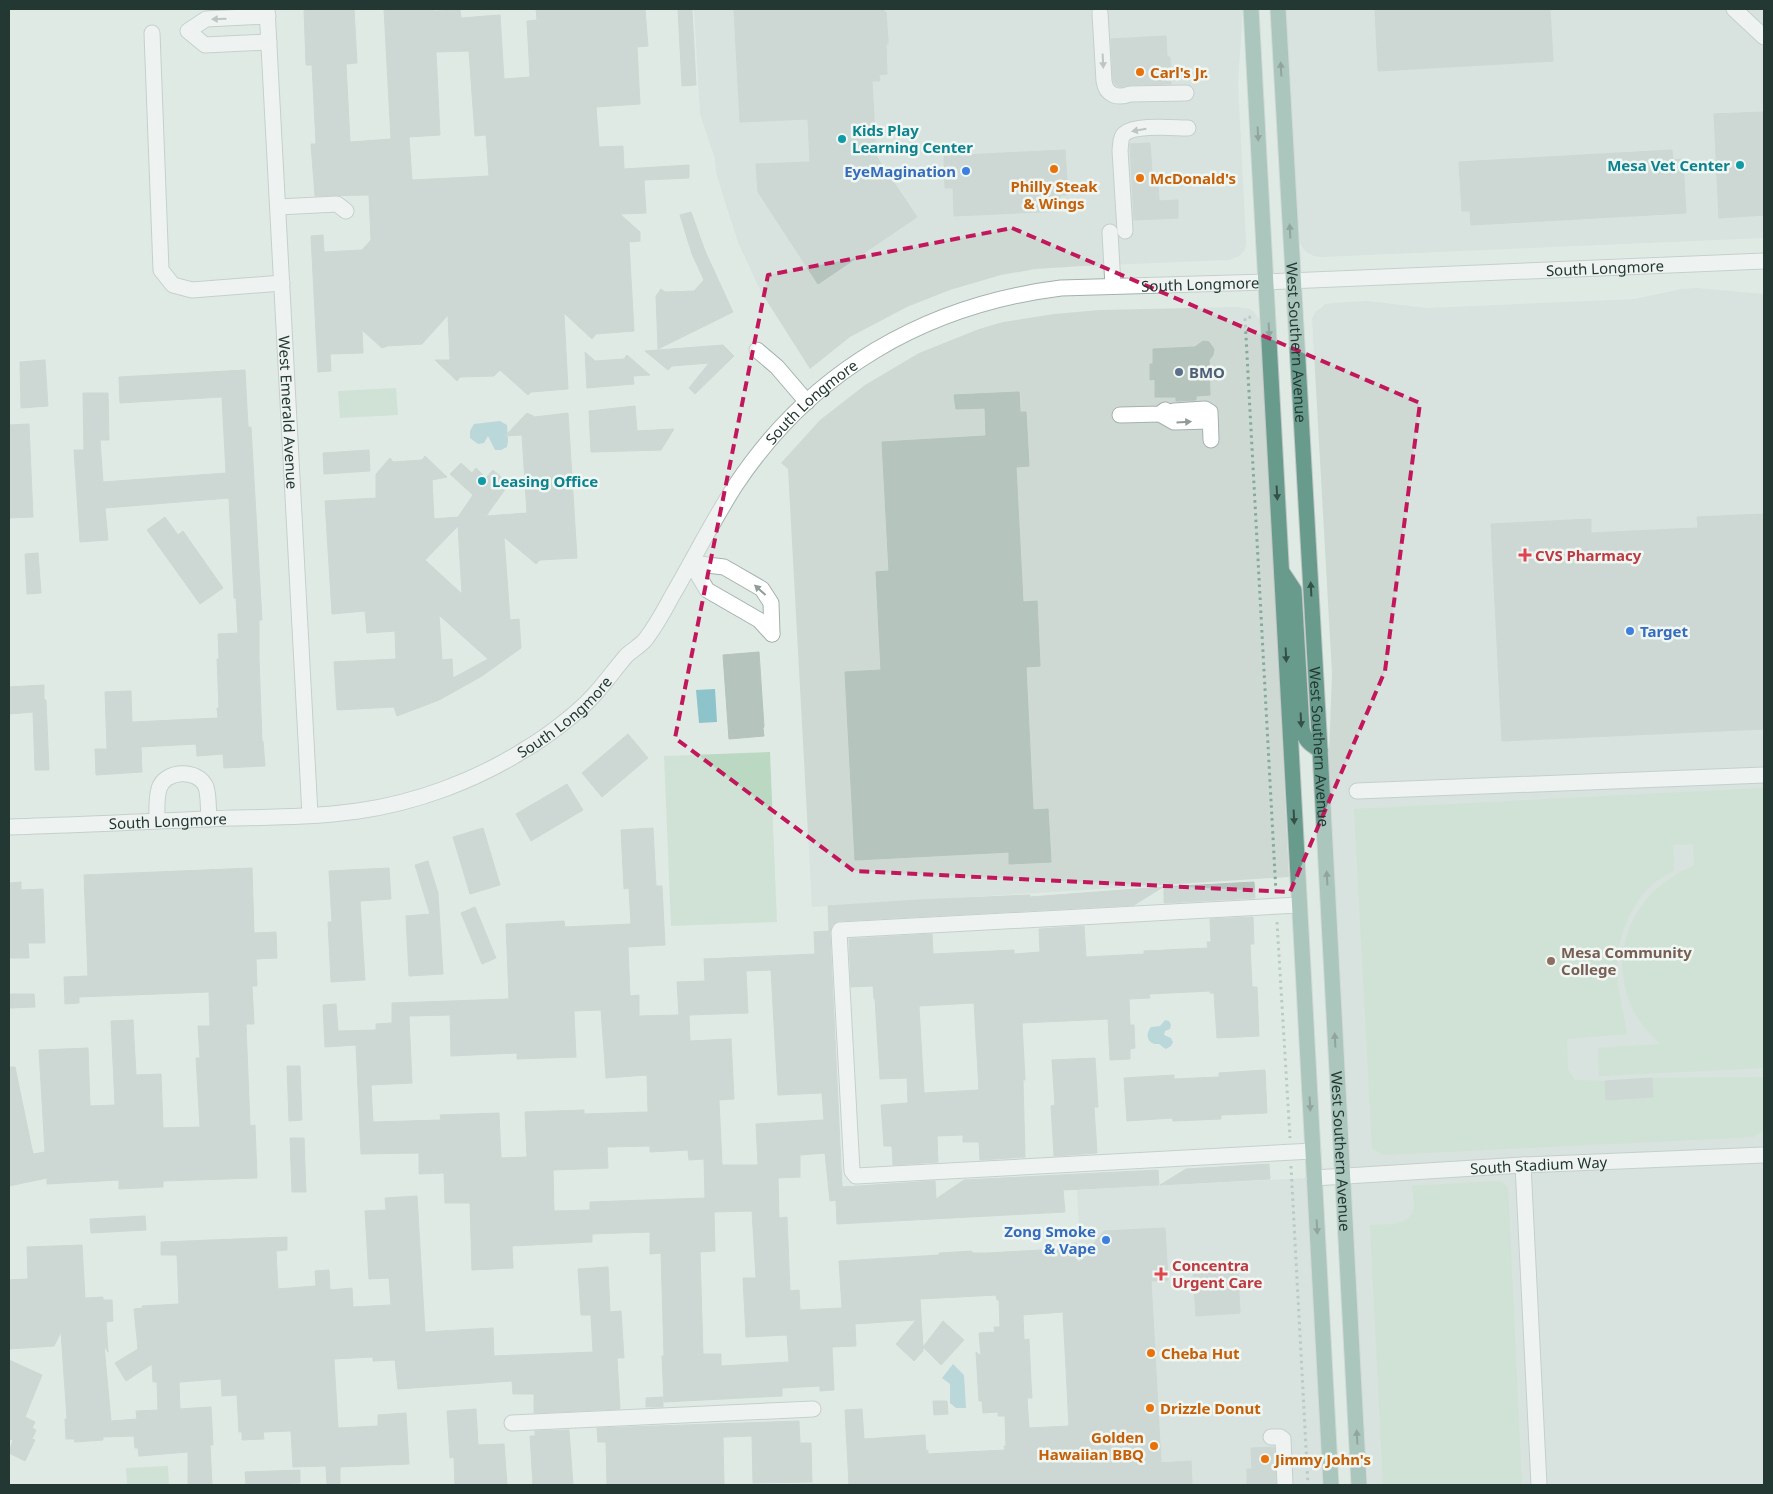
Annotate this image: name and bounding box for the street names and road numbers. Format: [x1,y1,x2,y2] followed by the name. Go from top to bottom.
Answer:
[1545,255,1664,280] street label: South Longmore
[1282,262,1311,423] street label: West Southern Avenue
[1141,272,1260,296] street label: South Longmore
[274,335,303,490] street label: West Emerald Avenue
[761,355,861,448] street label: South Longmore
[1305,666,1334,827] street label: West Southern Avenue
[513,672,616,762] street label: South Longmore
[108,808,227,833] street label: South Longmore
[1327,1071,1356,1232] street label: West Southern Avenue
[1469,1152,1608,1178] street label: South Stadium Way

